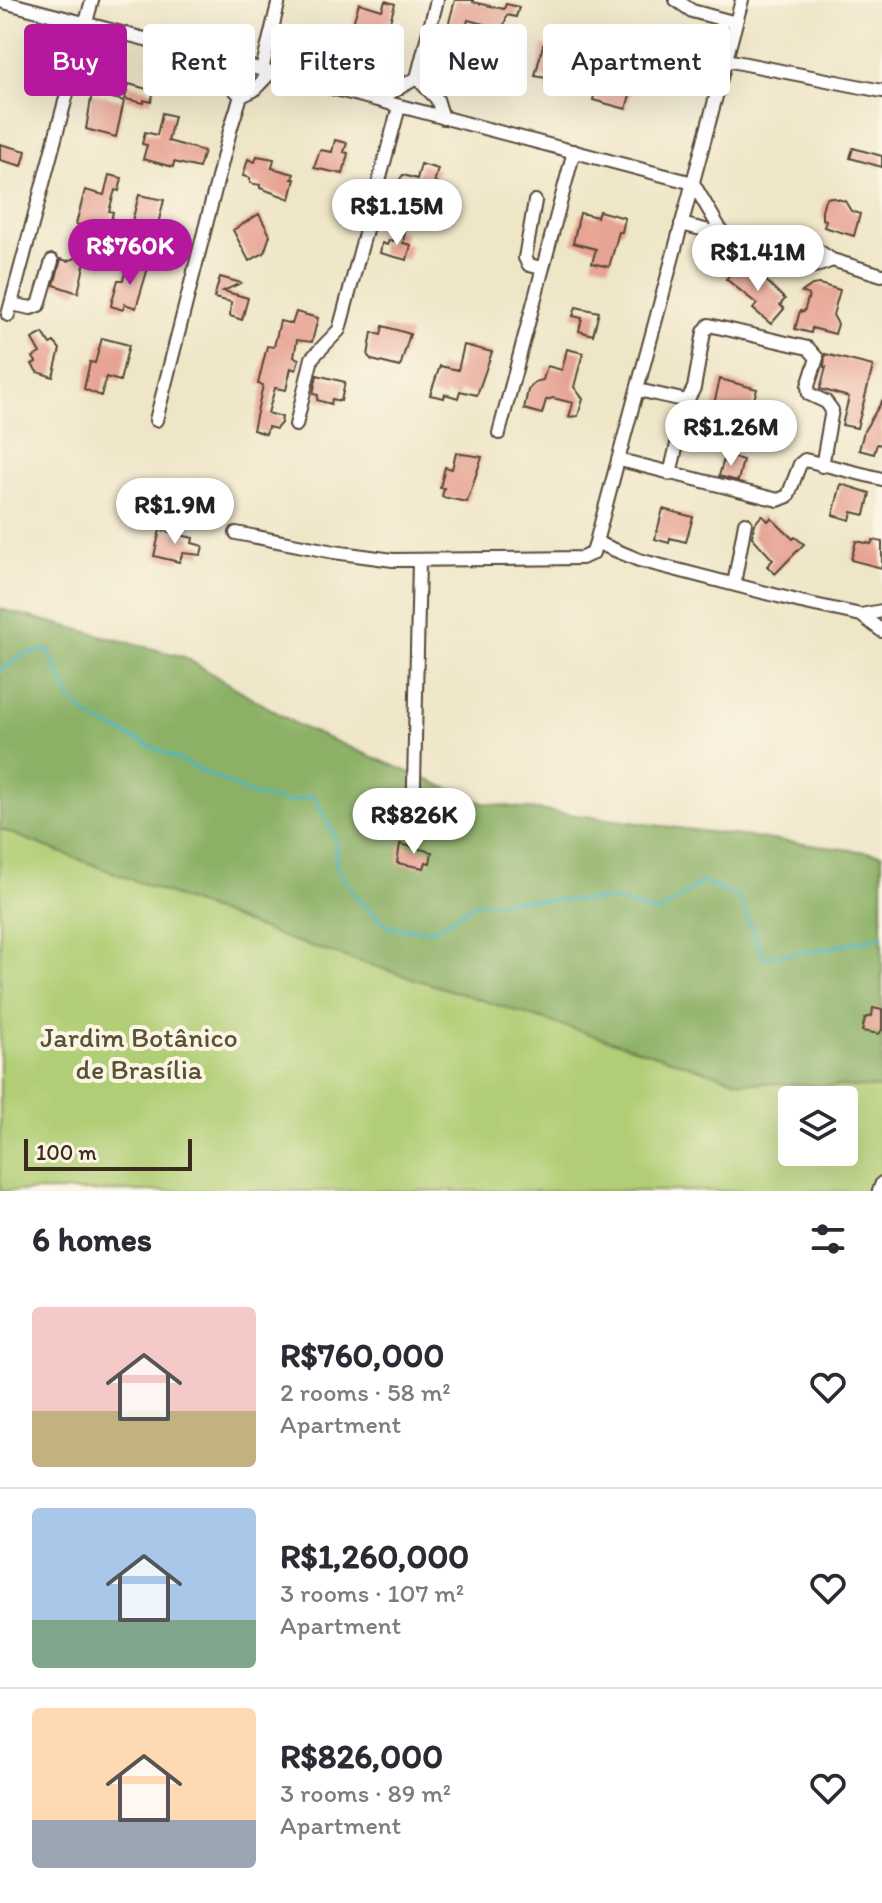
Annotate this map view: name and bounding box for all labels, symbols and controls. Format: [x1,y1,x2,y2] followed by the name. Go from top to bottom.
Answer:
[24,24,127,96] chip: Buy
[143,24,255,96] chip: Rent
[271,24,404,96] chip: Filters
[420,24,527,96] chip: New
[543,24,730,96] chip: Apartment
[323,179,471,247] pin: R$1.15M
[350,189,444,221] text: R$1.15M
[65,219,195,287] pin: R$760K
[684,225,832,293] pin: R$1.41M
[86,229,174,261] text: R$760K
[710,235,806,267] text: R$1.41M
[657,400,805,468] pin: R$1.26M
[683,410,779,442] text: R$1.26M
[110,478,240,546] pin: R$1.9M
[134,488,216,520] text: R$1.9M
[349,788,479,856] pin: R$826K
[371,798,457,830] text: R$826K
[40,1020,238,1086] park label: Jardim Botânico de Brasília
[778,1086,858,1166] map controls
[778,1086,858,1166] button: layers
[24,1135,192,1171] scale bar
[36,1139,97,1166] text: 100 m
[806,1217,850,1261] icon: filters
[32,1219,152,1260] text: 6 homes
[280,1335,444,1376] text: R$760,000
[96,1339,192,1435] icon: home
[806,1365,850,1409] icon: heart
[280,1376,451,1408] text: 2 rooms · 58 m²
[280,1408,401,1440] text: Apartment
[280,1536,469,1577] text: R$1,260,000
[96,1540,192,1636] icon: home
[806,1566,850,1610] icon: heart
[280,1577,464,1609] text: 3 rooms · 107 m²
[280,1609,401,1641] text: Apartment
[280,1736,443,1777] text: R$826,000
[96,1740,192,1836] icon: home
[806,1766,850,1810] icon: heart
[280,1777,451,1809] text: 3 rooms · 89 m²
[280,1809,401,1841] text: Apartment

